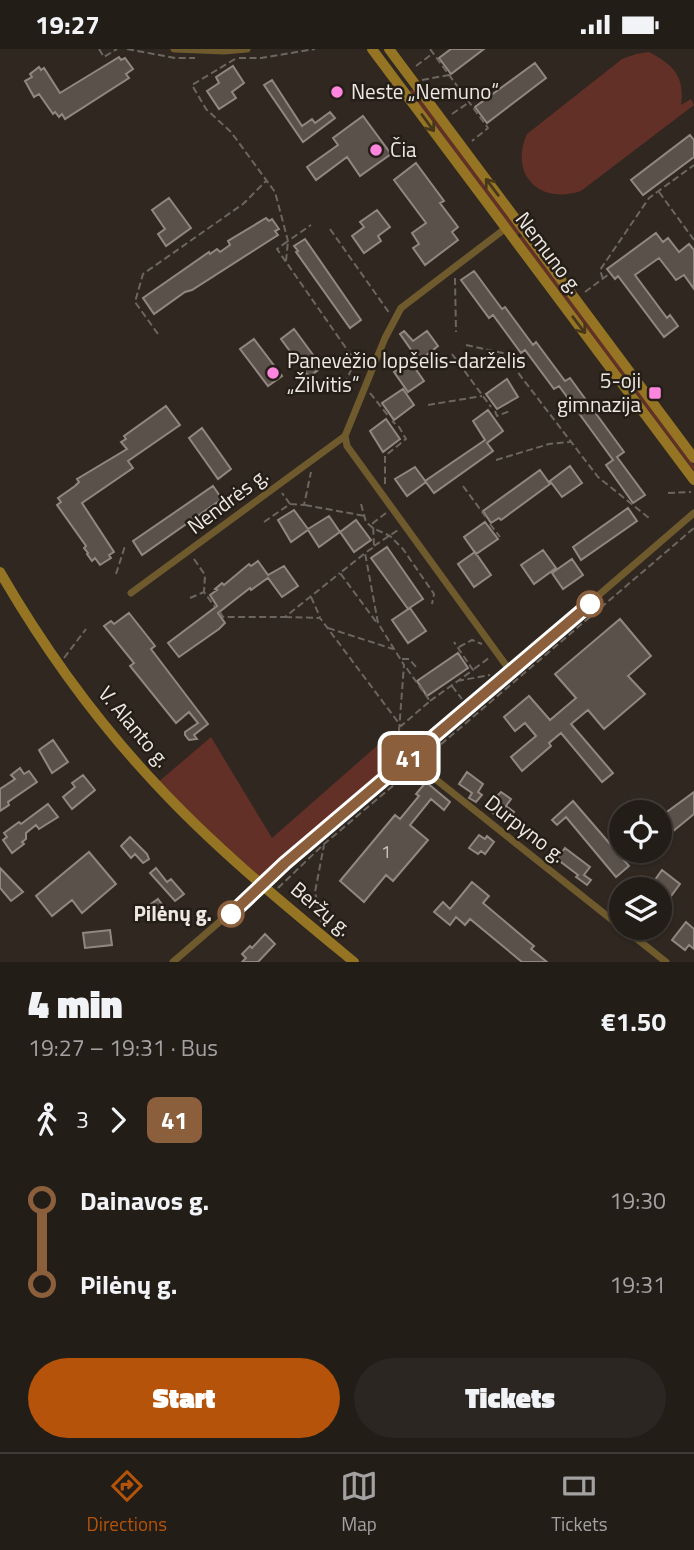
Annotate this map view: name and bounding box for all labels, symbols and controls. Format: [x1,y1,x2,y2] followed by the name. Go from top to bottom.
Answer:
[35,5,100,44] text: 19:27
[351,75,499,107] place label: Neste „Nemuno“
[329,84,345,100] marker: Neste „Nemuno“
[421,113,435,132] one-way arrow
[390,133,417,165] place label: Čia
[368,142,384,158] marker: Čia
[485,178,499,197] one-way arrow
[508,205,591,300] street label: Nemuno g.
[571,315,586,334] one-way arrow
[287,344,526,400] place label: Panevėžio lopšelis-darželis „Žilvitis“
[557,364,641,420] place label: 5-oji gimnazija
[265,365,281,381] marker: Panevėžio lopšelis-darželis „Žilvitis“
[647,385,663,401] marker: 5-oji gimnazija
[180,459,275,541] street label: Nendrės g.
[577,591,603,617] unlabelled marker
[91,679,178,774] street label: V. Alanto g.
[378,735,440,781] line badge: 41
[396,740,422,776] text: 41
[478,786,573,870] street label: Durpyno g.
[609,800,672,940] map controls
[609,800,672,863] button: locate
[381,838,391,865] house number: 1
[284,873,359,943] street label: Beržų g.
[609,877,672,940] button: layers
[133,897,212,929] place label: Pilėnų g.
[218,901,244,927] marker: Pilėnų g.
[28,975,122,1033] text: 4 min
[601,1002,666,1041] text: €1.50
[28,1030,218,1065] text: 19:27 – 19:31 · Bus
[28,1101,66,1139] icon: walk
[99,1101,137,1139] icon: forward
[76,1102,89,1137] text: 3
[161,1102,188,1138] text: 41
[80,1181,209,1220] text: Dainavos g.
[609,1183,666,1218] text: 19:30
[80,1265,177,1304] text: Pilėnų g.
[609,1267,666,1302] text: 19:31
[28,1358,340,1438] button: Start
[354,1358,666,1438] button: Tickets
[87,1467,167,1538] tab: Directions
[340,1467,378,1538] tab: Map
[551,1467,607,1538] tab: Tickets

